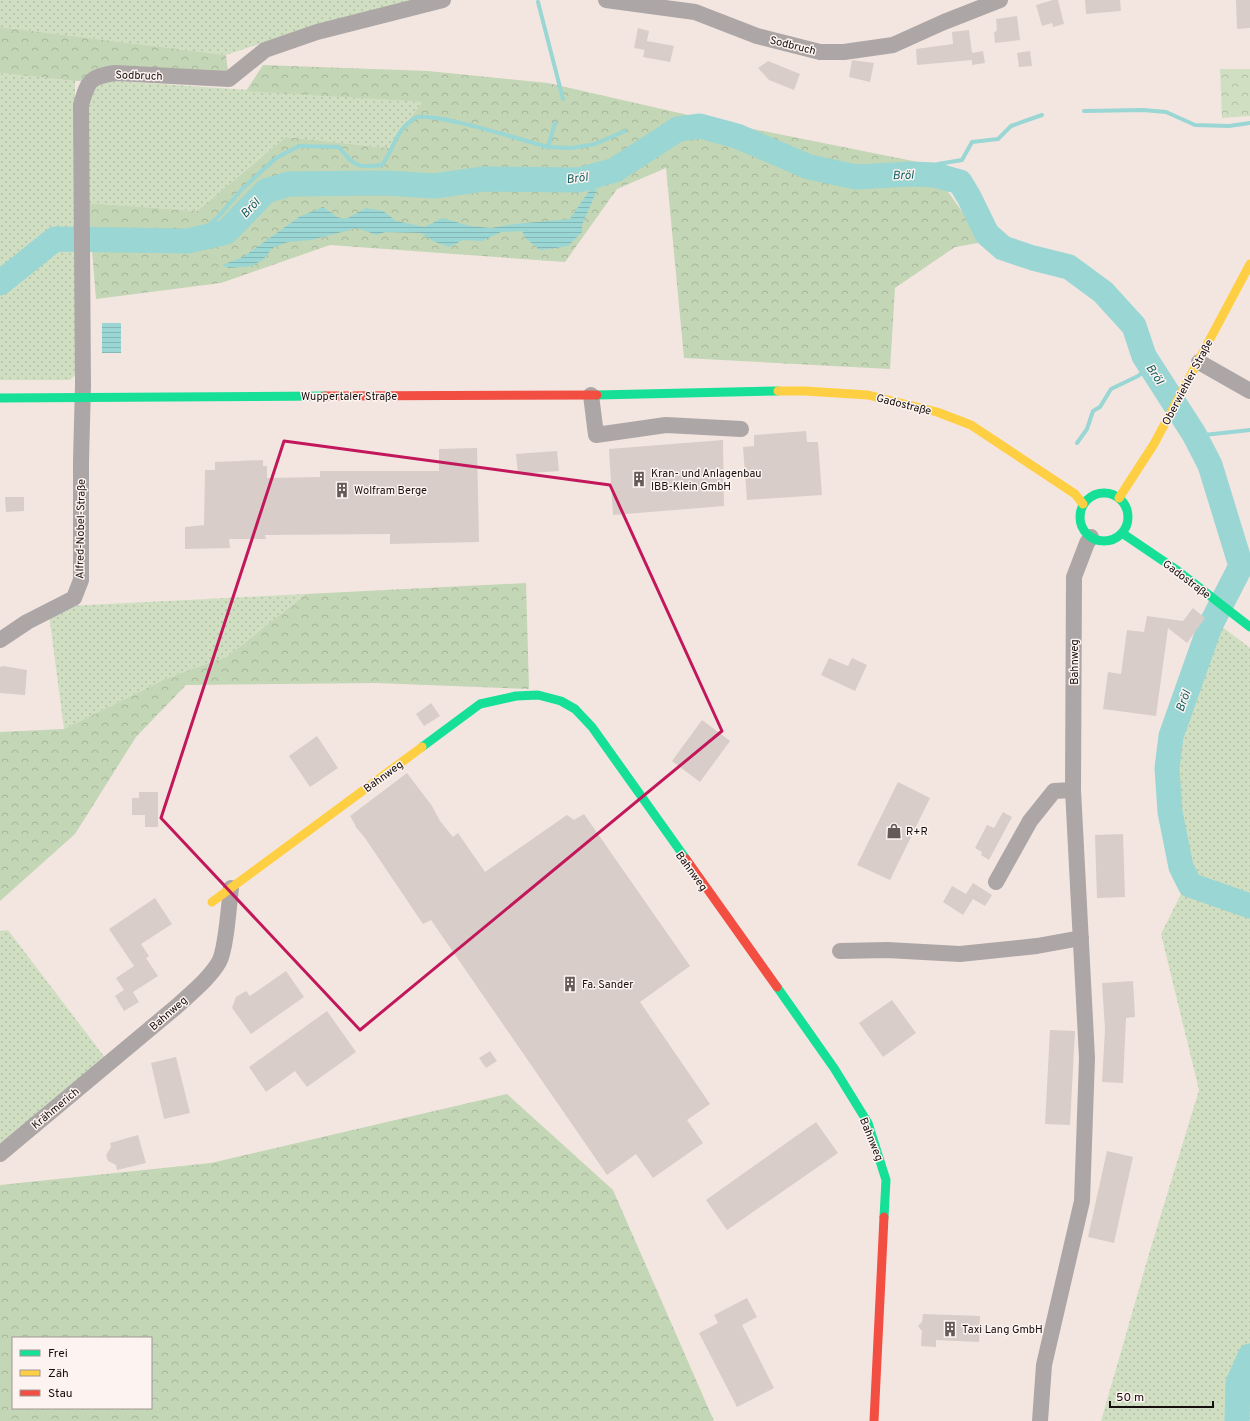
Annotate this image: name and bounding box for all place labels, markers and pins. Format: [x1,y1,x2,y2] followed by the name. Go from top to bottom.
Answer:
[651,467,762,494] place label: Kran- und Anlagenbau IBB-Klein GmbH
[630,470,648,488] building icon: Kran- und Anlagenbau IBB-Klein GmbH
[333,481,351,499] building icon: Wolfram Berge
[354,484,427,498] place label: Wolfram Berge
[885,822,903,840] shop icon: R+R
[906,825,928,839] place label: R+R
[561,975,579,993] building icon: Fa. Sander
[582,978,634,992] place label: Fa. Sander
[941,1320,959,1338] building icon: Taxi Lang GmbH
[962,1323,1043,1337] place label: Taxi Lang GmbH

